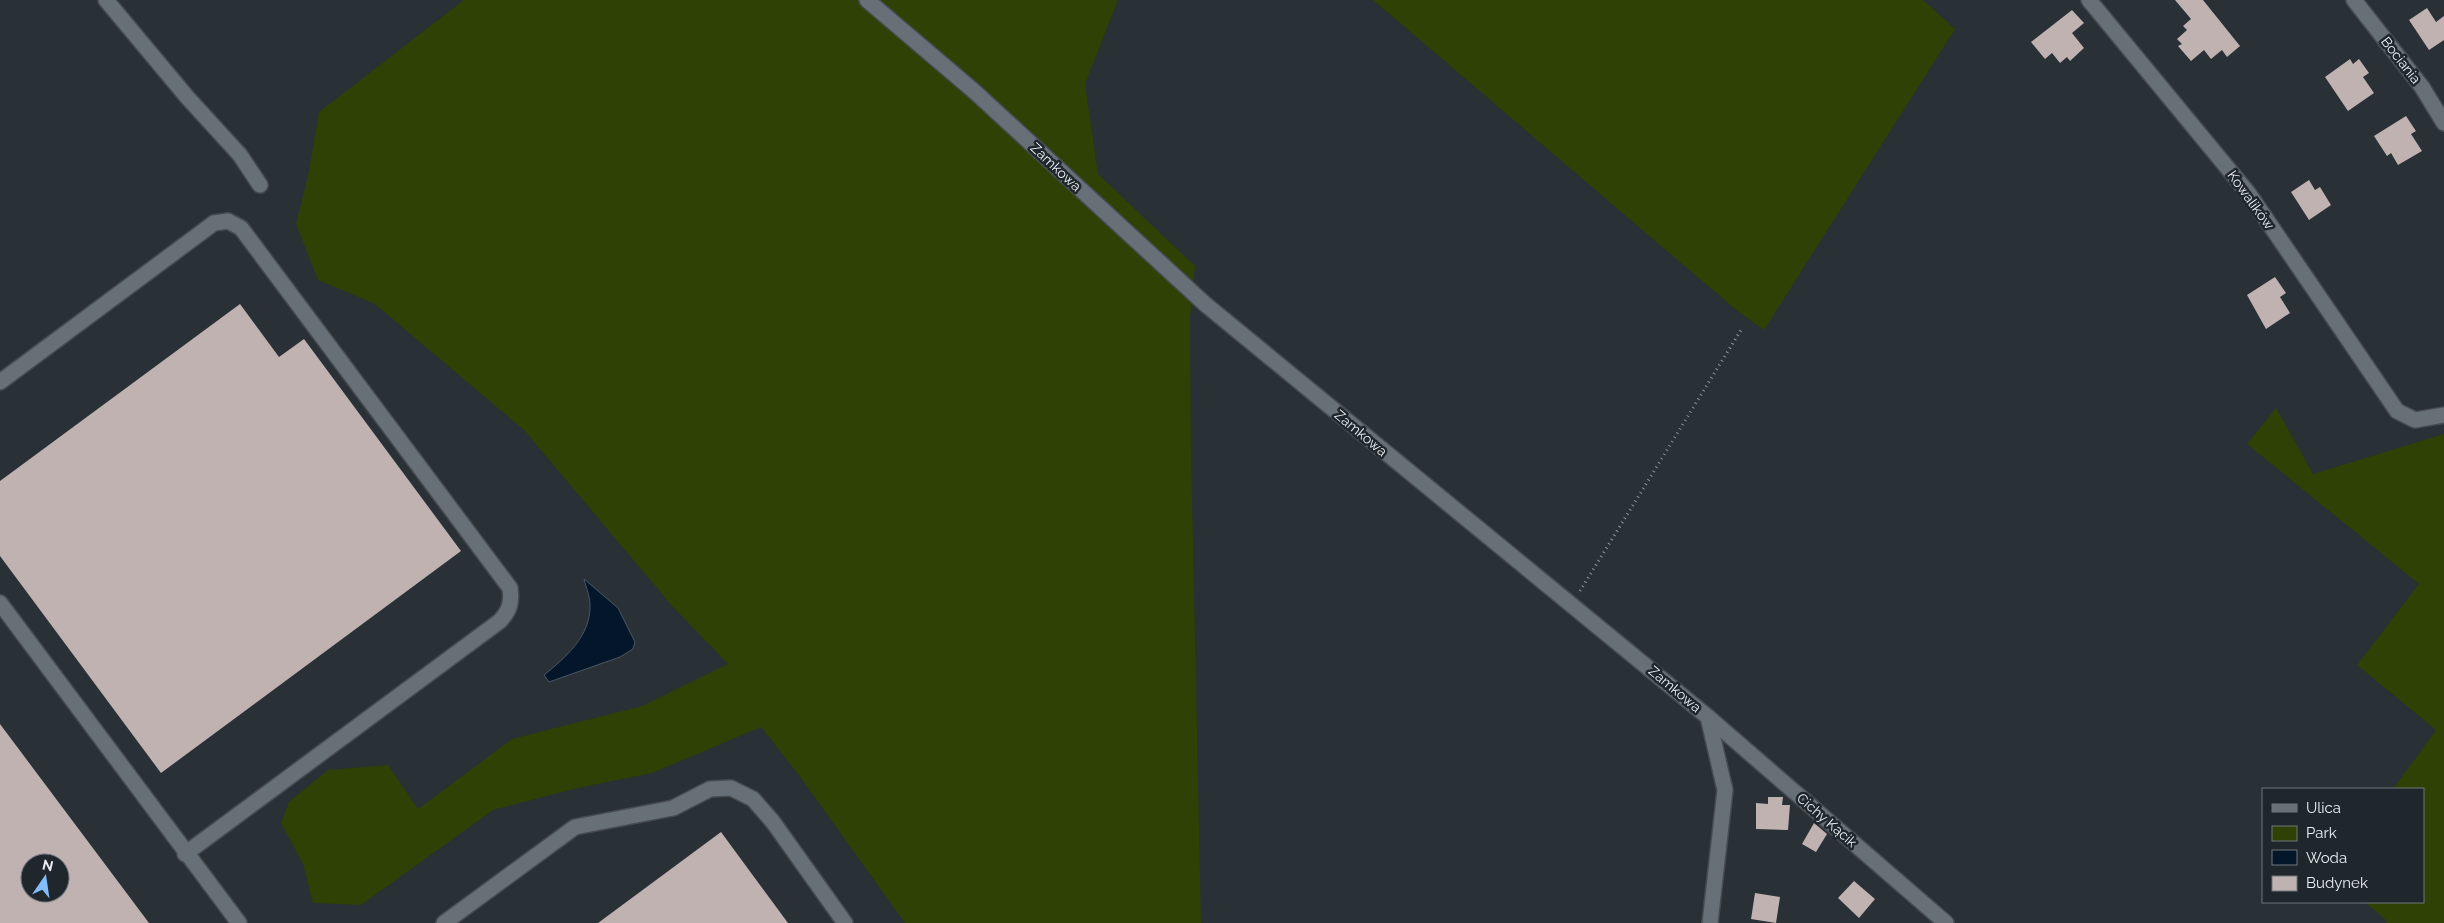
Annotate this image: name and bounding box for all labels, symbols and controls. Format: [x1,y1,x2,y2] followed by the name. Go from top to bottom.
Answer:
[2378,33,2424,87] street label: Bociania
[1027,140,1085,194] street label: Zamkowa
[2224,167,2278,233] street label: Kowalików
[1332,407,1390,459] street label: Zamkowa
[1646,663,1704,715] street label: Zamkowa
[2262,788,2424,903] legend
[1794,790,1861,851] street label: Cichy Kącik
[2306,799,2341,817] text: Ulica
[2306,824,2337,842] text: Park
[2306,849,2347,867] text: Woda
[20,853,70,903] north arrow
[41,856,55,874] text: N
[2306,874,2368,892] text: Budynek

